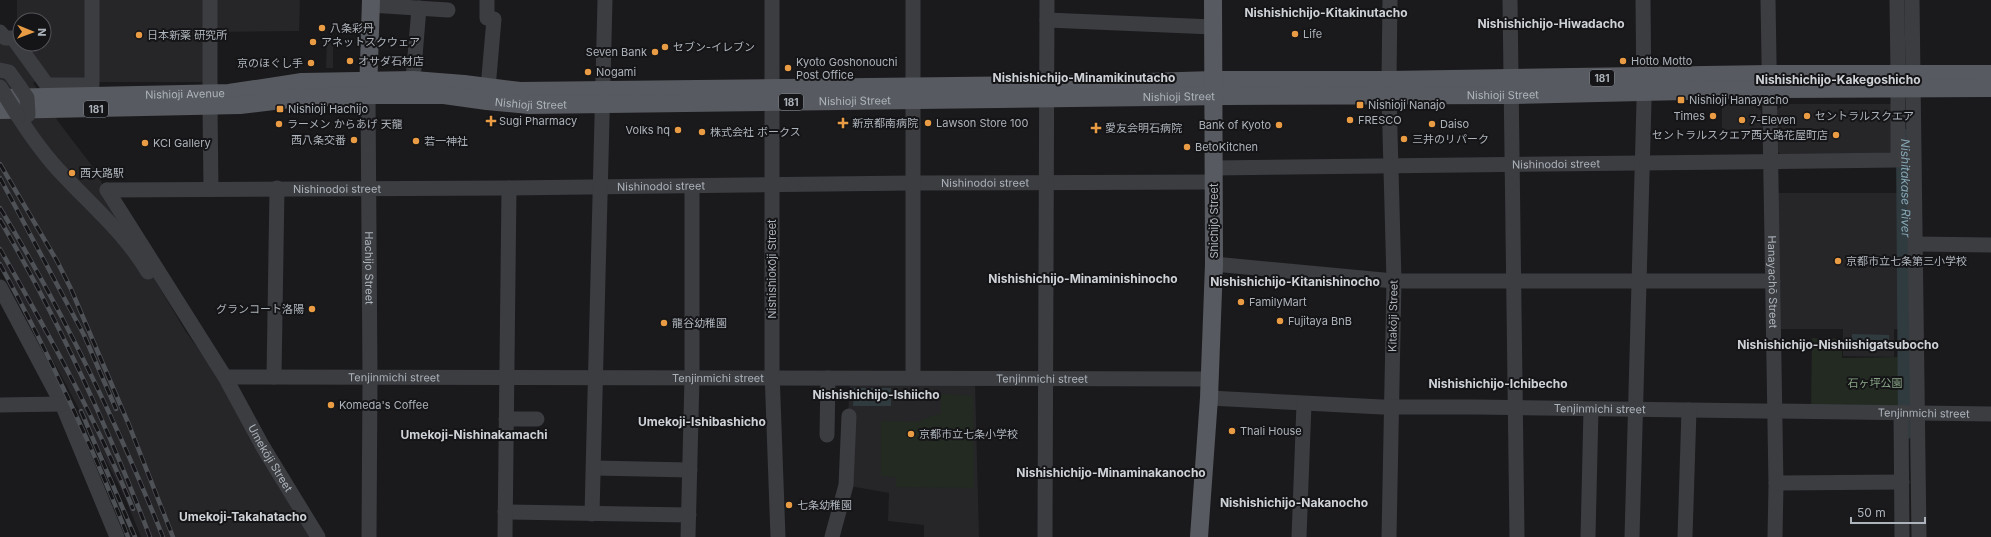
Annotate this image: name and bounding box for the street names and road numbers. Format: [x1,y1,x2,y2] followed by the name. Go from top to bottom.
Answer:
[1590,70,1614,86] road number: 181
[145,86,225,102] street label: Nishioji Avenue
[1467,87,1539,102] street label: Nishioji Street
[1143,89,1215,104] street label: Nishioji Street
[819,93,891,108] street label: Nishioji Street
[779,94,803,110] road number: 181
[494,95,567,112] street label: Nishioji Street
[84,101,108,117] road number: 181
[1512,156,1600,172] street label: Nishinodoi street
[941,176,1029,190] street label: Nishinodoi street
[617,179,705,194] street label: Nishinodoi street
[293,182,381,196] street label: Nishinodoi street
[1207,183,1221,259] street label: Shichijō Street
[765,219,779,319] street label: Nishishiokōji Street
[362,231,376,305] street label: Hachijo Street
[1765,235,1780,329] street label: Hanayachō Street
[1385,280,1401,352] street label: Kitakōji Street
[348,370,440,384] street label: Tenjinmichi street
[672,371,764,385] street label: Tenjinmichi street
[996,372,1088,386] street label: Tenjinmichi street
[1554,401,1646,416] street label: Tenjinmichi street
[1878,405,1970,421] street label: Tenjinmichi street
[245,422,296,495] street label: Umekōji Street

